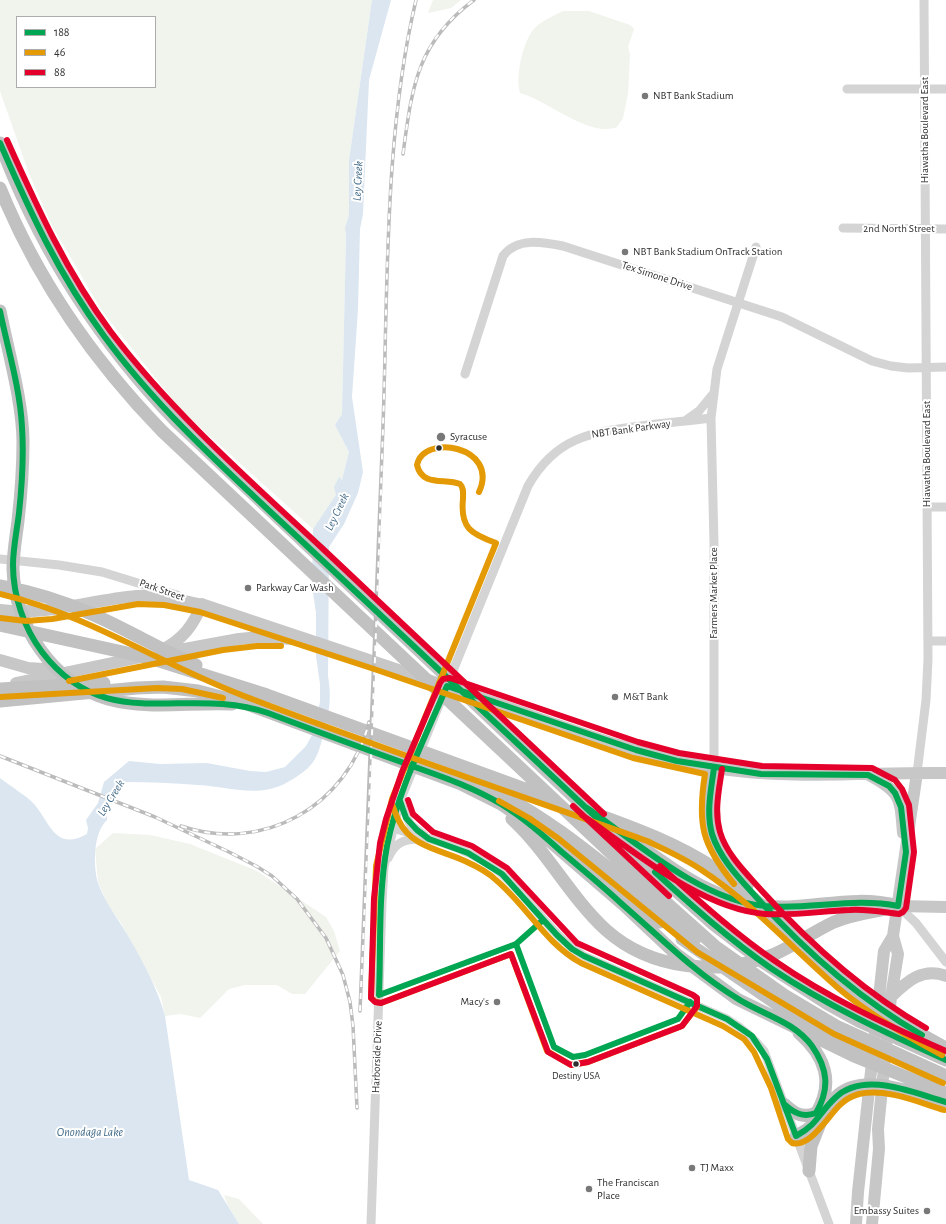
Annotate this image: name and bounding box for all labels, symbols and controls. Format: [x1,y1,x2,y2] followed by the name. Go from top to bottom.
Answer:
[16,16,156,88] legend
[54,26,70,38] text: 188
[54,46,65,58] text: 46
[54,66,65,78] text: 88
[918,77,932,183] street label: Hiawatha Boulevard East
[653,89,733,103] place label: NBT Bank Stadium
[640,91,650,101] marker: NBT Bank Stadium
[350,161,366,201] water label: Ley Creek
[863,222,935,236] street label: 2nd North Street
[633,245,782,259] place label: NBT Bank Stadium OnTrack Station
[620,247,630,257] marker: NBT Bank Stadium OnTrack Station
[620,258,694,294] street label: Tex Simone Drive
[920,401,934,507] street label: Hiawatha Boulevard East
[591,417,671,441] street label: NBT Bank Parkway
[450,430,487,444] place label: Syracuse
[435,431,447,443] marker: Syracuse
[434,443,444,453] unlabelled marker
[322,491,352,533] water label: Ley Creek
[707,547,721,639] street label: Farmers Market Place
[138,576,186,604] street label: Park Street
[256,581,334,595] place label: Parkway Car Wash
[243,583,253,593] marker: Parkway Car Wash
[623,690,668,704] place label: M&T Bank
[610,692,620,702] marker: M&T Bank
[94,777,128,819] water label: Ley Creek
[461,995,489,1009] place label: Macy's
[492,997,502,1007] marker: Macy's
[369,1021,385,1093] street label: Harborside Drive
[571,1059,581,1069] marker: Destiny USA
[552,1070,600,1082] place label: Destiny USA
[57,1125,123,1139] water label: Onondaga Lake
[700,1161,734,1175] place label: TJ Maxx
[687,1163,697,1173] marker: TJ Maxx
[597,1176,659,1202] place label: The Franciscan Place
[584,1184,594,1194] marker: The Franciscan Place
[854,1204,919,1218] place label: Embassy Suites
[922,1206,932,1216] marker: Embassy Suites

